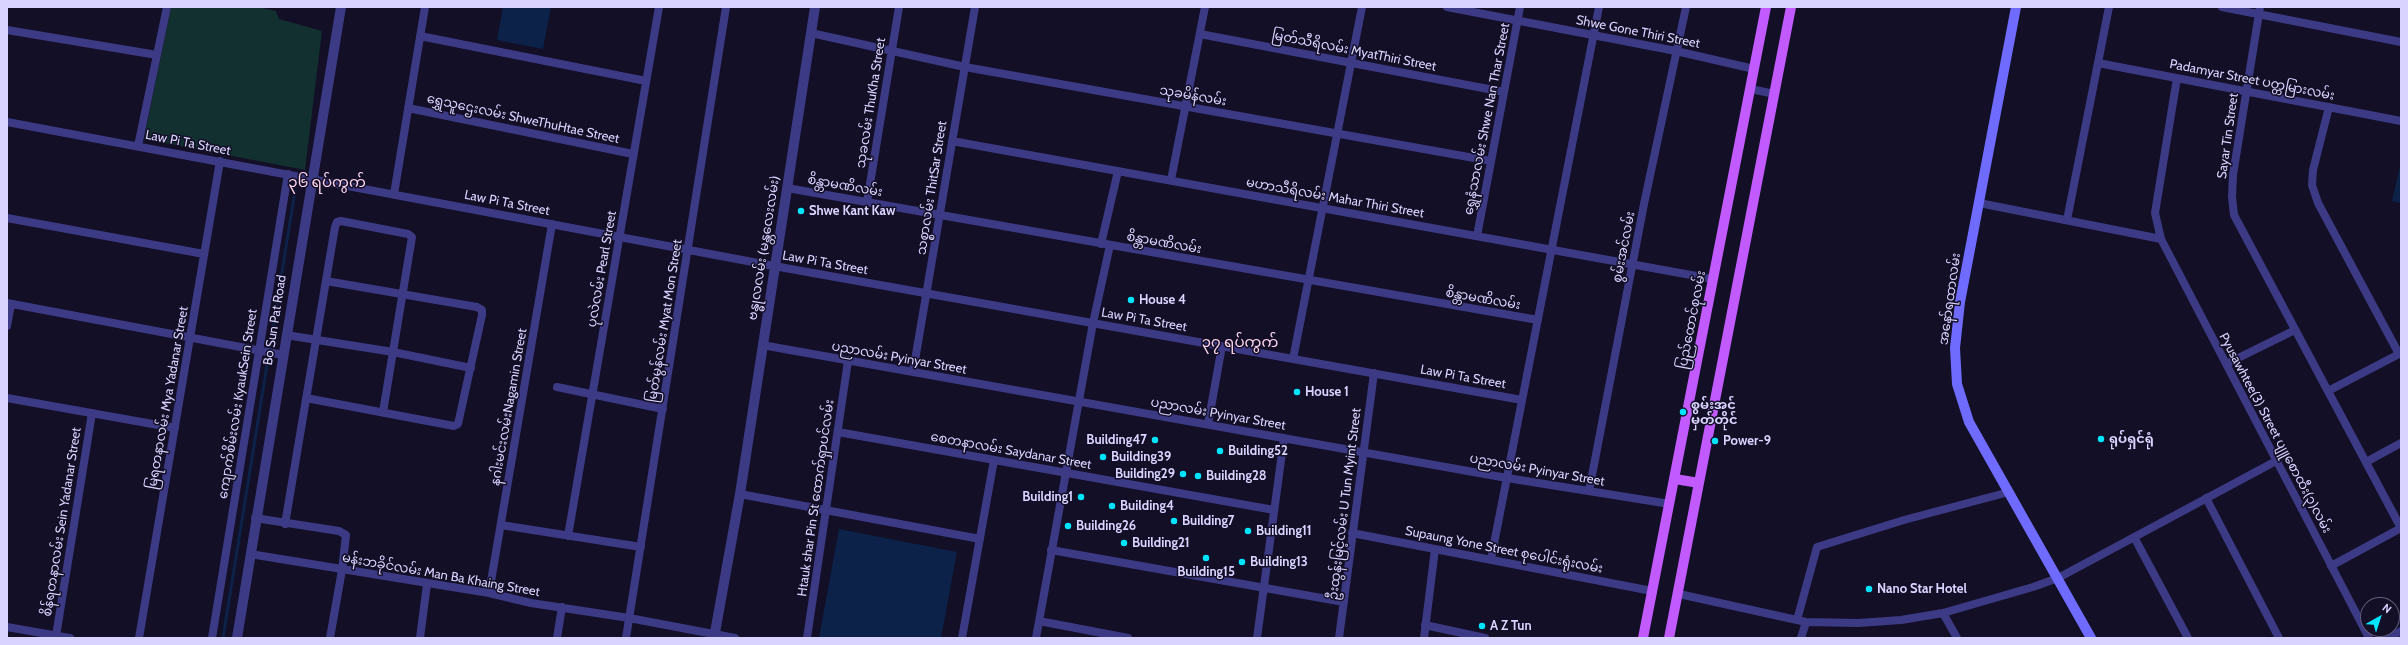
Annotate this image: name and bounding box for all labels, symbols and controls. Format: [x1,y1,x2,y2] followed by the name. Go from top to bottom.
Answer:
[1575,12,1701,52] street label: Shwe Gone Thiri Street
[1461,22,1513,216] street label: ရွှေနံသာလမ်း Shwe Nan Thar Street
[1270,27,1438,75] street label: မြတ်သီရိလမ်း MyatThiri Street
[853,37,889,169] street label: သုခလမ်း ThuKha Street
[2168,56,2336,104] street label: Padamyar Street ပတ္တမြားလမ်း
[1158,82,1228,110] street label: သုခမိန်လမ်း
[425,91,621,147] street label: ရွှေသူဌေးလမ်း ShweThuHtae Street
[2214,92,2242,180] street label: Sayar Tin Street
[914,120,950,256] street label: သစ္စာလမ်း ThitSar Street
[144,127,232,159] street label: Law Pi Ta Street
[806,172,884,200] street label: စိန္တာမဏိလမ်း
[288,174,366,192] district label: ၃၆ ရပ်ကွက်
[745,175,783,321] street label: ဗန္ဓုလလမ်း (မန္တလေးလမ်း)
[1245,175,1425,221] street label: မဟာသီရိလမ်း Mahar Thiri Street
[463,187,551,219] street label: Law Pi Ta Street
[809,203,895,219] place label: Shwe Kant Kaw
[796,206,806,216] marker: Shwe Kant Kaw
[584,210,620,328] street label: ပုလဲလမ်း Pearl Street
[1609,210,1639,284] street label: စွမ်းအင်လမ်း
[1125,229,1203,257] street label: စိန္တာမဏိလမ်း
[644,238,686,404] street label: မြတ်မွန်လမ်း Myat Mon Street
[781,248,869,278] street label: Law Pi Ta Street
[1936,252,1964,346] street label: အနော်ရထာလမ်း
[1675,269,1709,371] street label: ပြည်ထောင်စုလမ်း
[260,274,290,366] street label: Bo Sun Pat Road
[1444,285,1522,313] street label: စိန္တာမဏိလမ်း
[1139,292,1186,308] place label: House 4
[1126,295,1136,305] marker: House 4
[144,305,192,491] street label: မြရတနာလမ်း Mya Yadanar Street
[1100,305,1188,335] street label: Law Pi Ta Street
[215,308,261,500] street label: ကျောက်စိမ်းလမ်း KyaukSein Street
[487,327,531,487] street label: နဂါးမင်းလမ်းNagamin Street
[2215,330,2335,536] street label: Pyusawhtee(3) Street ပျူစောထီး(၃)လမ်း
[1202,334,1278,352] district label: ၃၇ ရပ်ကွက်
[830,338,968,378] street label: ပညာလမ်း Pyinyar Street
[1419,362,1507,392] street label: Law Pi Ta Street
[1305,384,1349,400] place label: House 1
[1292,387,1302,397] marker: House 1
[1149,394,1287,434] street label: ပညာလမ်း Pyinyar Street
[1691,397,1737,428] place label: စွမ်းအင် မှတ်တိုင်
[794,398,838,598] street label: Htauk shar Pin St ထောက်ရှာပင်လမ်း
[1325,407,1365,601] street label: ဦးထွန်းမြင့်လမ်း U Tun Myint Street
[1678,407,1688,417] marker: စွမ်းအင် မှတ်တိုင်
[39,426,85,618] street label: စိန်ရတနာလမ်း Sein Yadanar Street
[929,429,1093,473] street label: စေတနာလမ်း Saydanar Street
[2109,431,2154,447] place label: ရုပ်ရှင်ရုံ
[1086,432,1147,448] place label: Building47
[1723,433,1771,449] place label: Power-9
[2096,434,2106,444] marker: ရုပ်ရှင်ရုံ
[1150,435,1160,445] marker: Building47
[1710,436,1720,446] marker: Power-9
[1228,443,1288,459] place label: Building52
[1215,446,1225,456] marker: Building52
[1111,449,1171,465] place label: Building39
[1468,450,1606,490] street label: ပညာလမ်း Pyinyar Street
[1098,452,1108,462] marker: Building39
[1115,466,1175,482] place label: Building29
[1206,468,1267,484] place label: Building28
[1178,469,1188,479] marker: Building29
[1193,471,1203,481] marker: Building28
[1022,489,1073,505] place label: Building1
[1076,492,1086,502] marker: Building1
[1120,498,1174,514] place label: Building4
[1107,501,1117,511] marker: Building4
[1182,513,1234,529] place label: Building7
[1169,516,1179,526] marker: Building7
[1076,518,1136,534] place label: Building26
[1063,521,1073,531] marker: Building26
[1256,523,1312,539] place label: Building11
[1404,523,1604,577] street label: Supaung Yone Street စုပေါင်းရုံးလမ်း
[1243,526,1253,536] marker: Building11
[1132,535,1190,551] place label: Building21
[1119,538,1129,548] marker: Building21
[341,550,541,600] street label: မန်းဘခိုင်လမ်း Man Ba Khaing Street
[1201,553,1211,563] marker: Building15
[1250,554,1308,570] place label: Building13
[1237,557,1247,567] marker: Building13
[1177,564,1235,580] place label: Building15
[1877,581,1967,597] place label: Nano Star Hotel
[1864,584,1874,594] marker: Nano Star Hotel
[2360,597,2400,637] north arrow
[2379,601,2394,616] text: N
[1490,618,1532,634] place label: A Z Tun
[1477,621,1487,631] marker: A Z Tun

